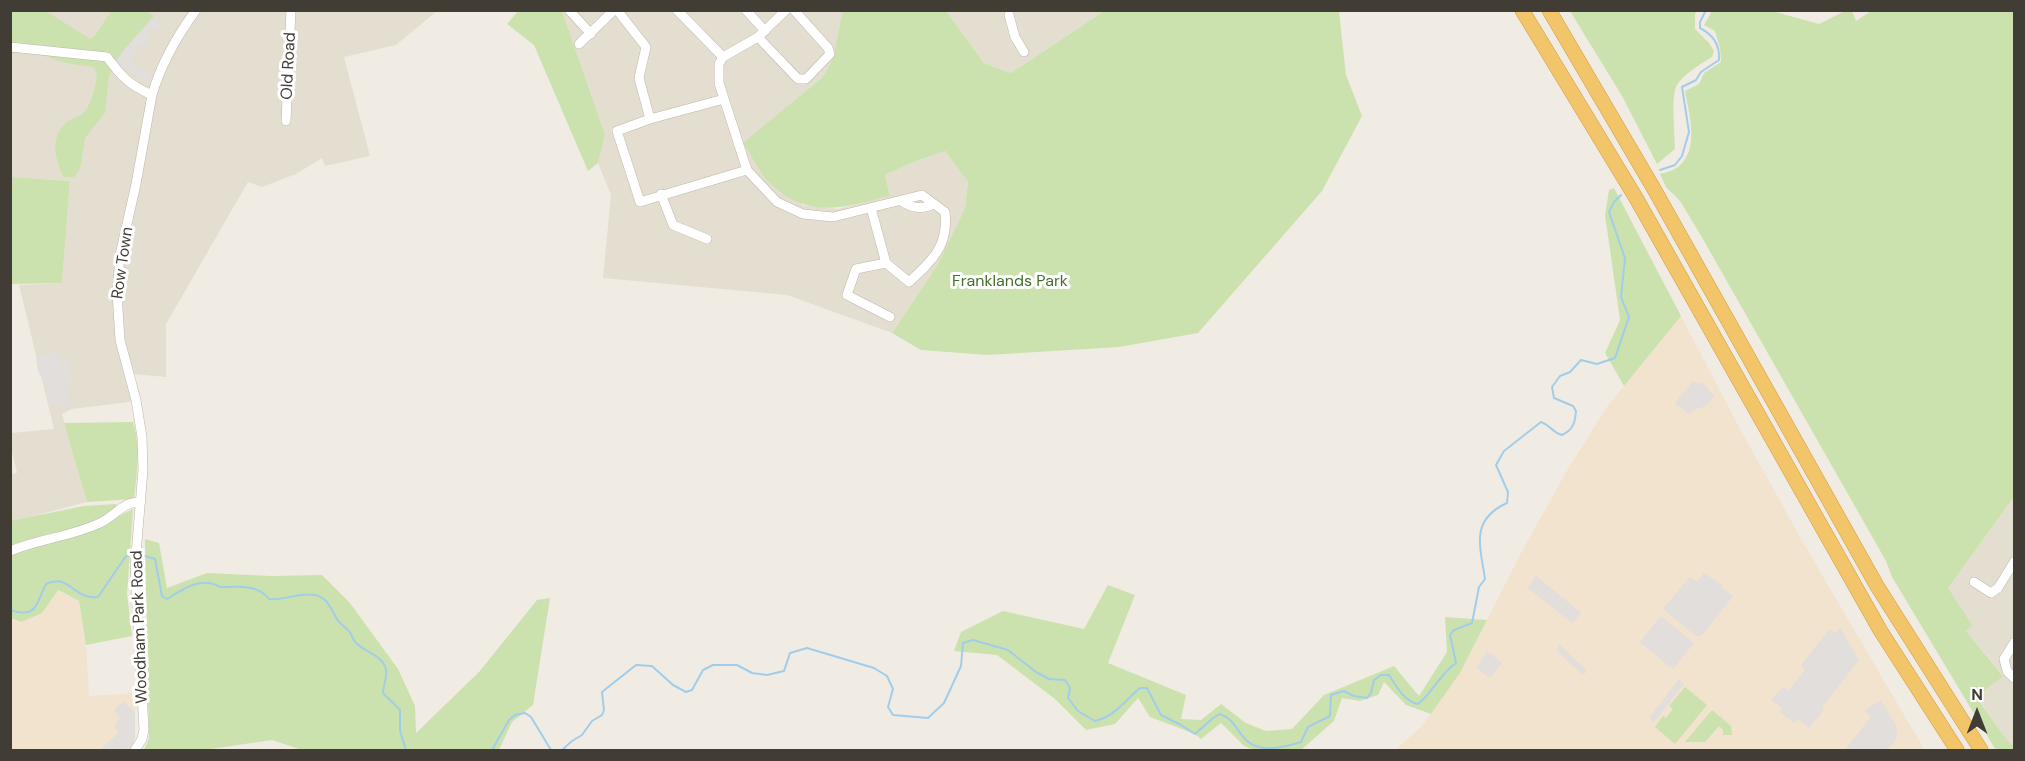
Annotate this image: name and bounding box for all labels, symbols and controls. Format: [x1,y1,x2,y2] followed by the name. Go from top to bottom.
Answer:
[278,32,300,100] street label: Old Road
[108,226,138,300] street label: Row Town
[952,272,1068,292] park label: Franklands Park
[128,550,152,704] street label: Woodham Park Road
[1947,683,2007,743] north arrow
[1971,684,1983,705] text: N

